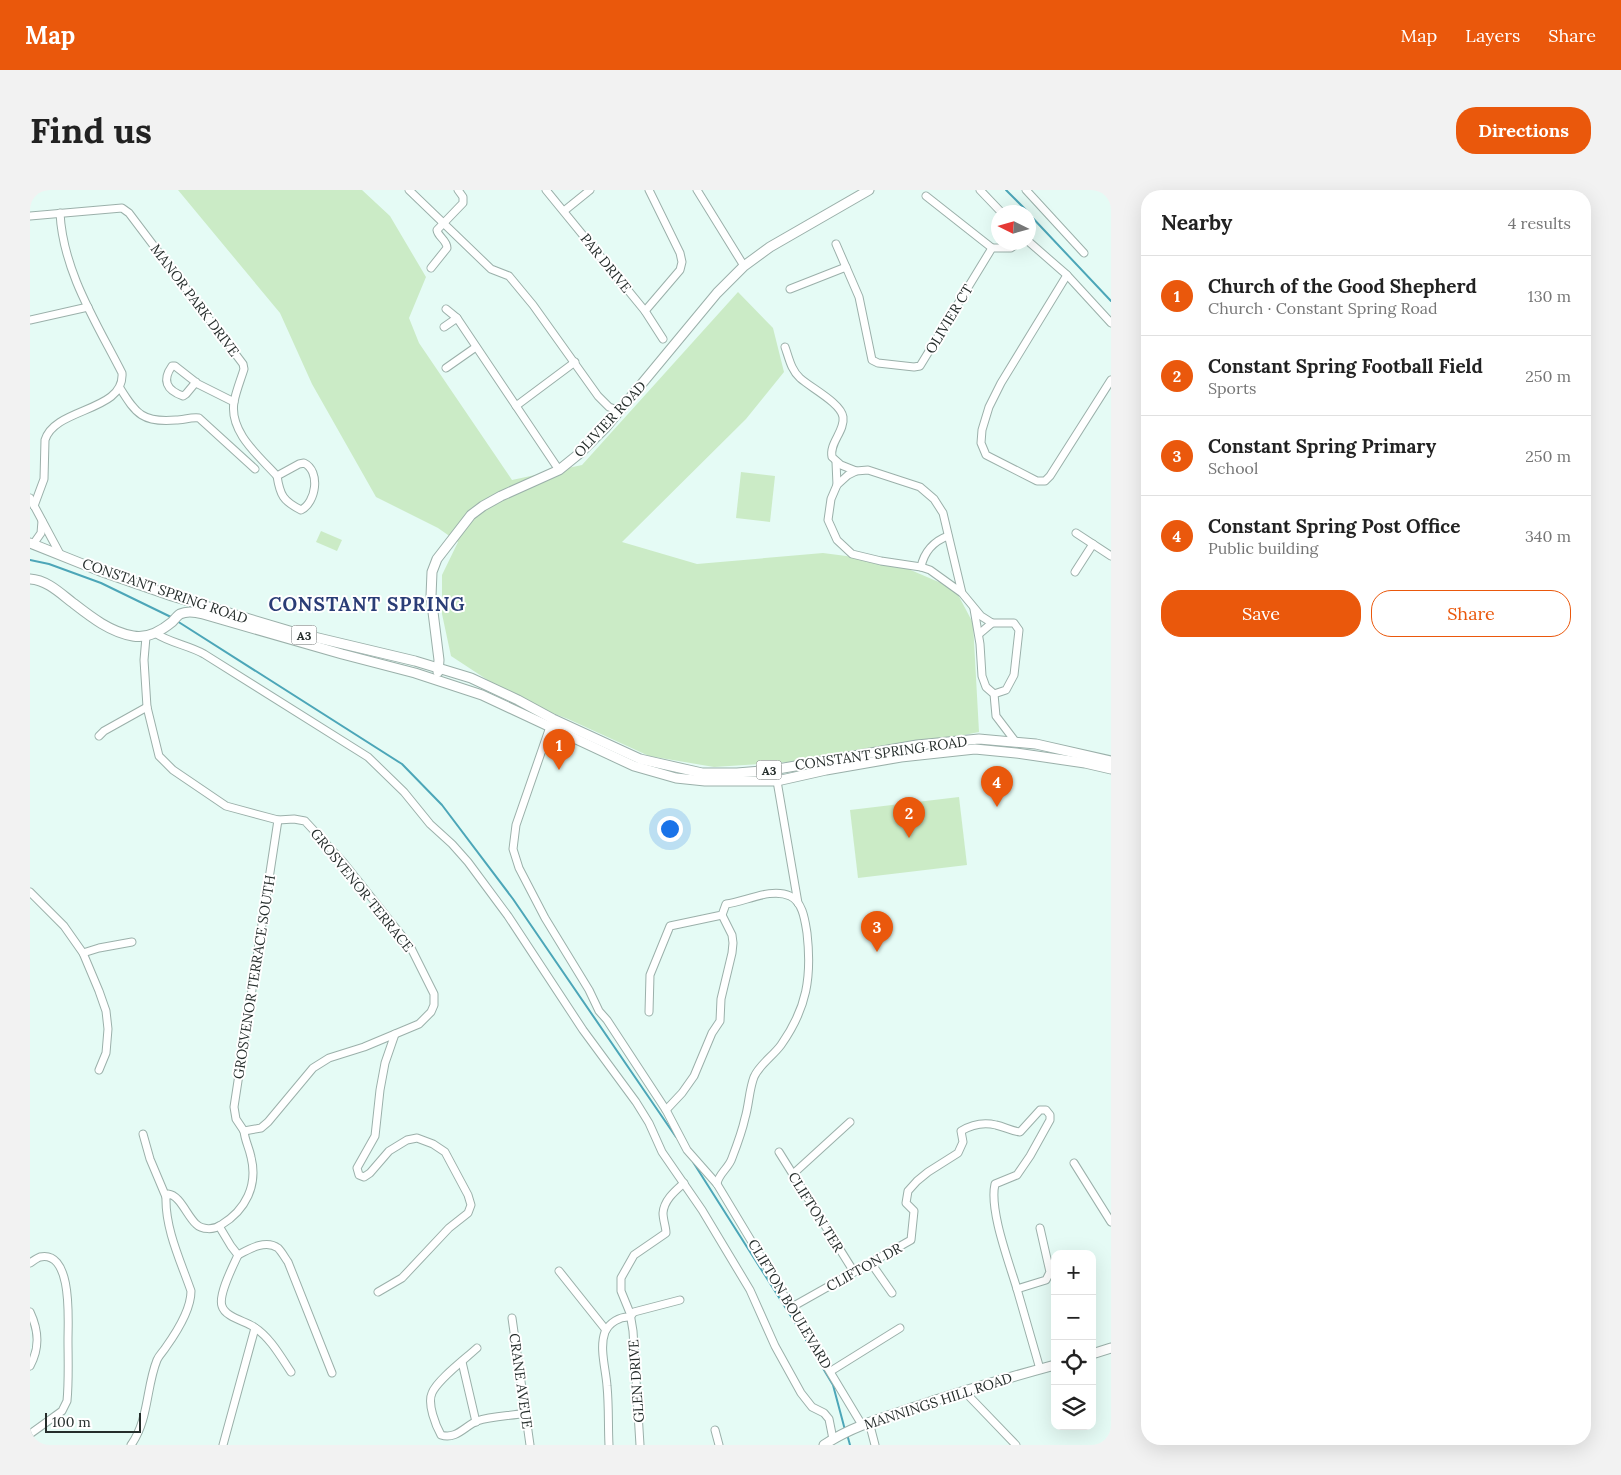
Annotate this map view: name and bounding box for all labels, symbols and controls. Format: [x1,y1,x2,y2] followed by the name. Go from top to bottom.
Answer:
[25,20,75,51] text: Map
[1401,24,1437,47] text: Map
[1465,24,1520,47] text: Layers
[1548,24,1596,47] text: Share
[1456,107,1591,154] button: Directions
[30,108,152,153] text: Find us
[991,205,1036,250] north arrow
[1161,209,1232,236] text: Nearby
[1508,213,1571,233] text: 4 results
[577,230,635,296] street label: PAR DRIVE
[147,240,243,360] street label: MANOR PARK DRIVE
[1208,274,1477,298] text: Church of the Good Shepherd
[921,281,977,357] street label: OLIVIER CT
[1174,286,1180,306] text: 1
[1528,286,1571,306] text: 130 m
[1208,298,1438,318] text: Church · Constant Spring Road
[1208,354,1483,378] text: Constant Spring Football Field
[1173,366,1181,386] text: 2
[1525,366,1571,386] text: 250 m
[570,377,650,461] street label: OLIVIER ROAD
[1208,378,1257,398] text: Sports
[1208,434,1436,458] text: Constant Spring Primary
[1173,446,1181,466] text: 3
[1525,446,1571,466] text: 250 m
[1208,458,1258,478] text: School
[1208,514,1460,538] text: Constant Spring Post Office
[1173,526,1181,546] text: 4
[1525,526,1571,546] text: 340 m
[1208,538,1318,558] text: Public building
[80,554,250,628] street label: CONSTANT SPRING ROAD
[1161,590,1361,637] button: Save
[1371,590,1571,637] button: Share
[268,592,466,616] district label: CONSTANT SPRING
[292,626,316,644] road number: A3
[543,729,575,770] pin: 1
[794,732,968,774] street label: CONSTANT SPRING ROAD
[756,760,782,780] road number: A3
[981,766,1013,807] pin: 4
[893,797,925,838] pin: 2
[657,816,683,842] your location
[307,825,417,956] street label: GROSVENOR TERRACE
[229,873,279,1080] street label: GROSVENOR TERRACE SOUTH
[861,911,893,952] pin: 3
[784,1169,848,1256] street label: CLIFTON TER
[744,1236,836,1372] street label: CLIFTON BOULEVARD
[823,1239,905,1295] street label: CLIFTON DR
[1051,1250,1096,1430] map controls
[1051,1250,1096,1295] button: +
[1051,1295,1096,1340] button: −
[505,1332,537,1430] street label: CRANE AVEUE
[624,1338,648,1423] street label: GLEN DRIVE
[1051,1340,1096,1385] button: locate
[862,1369,1014,1433] street label: MANNINGS HILL ROAD
[1051,1385,1096,1430] button: layers
[45,1410,141,1433] scale bar
[52,1413,91,1431] text: 100 m

